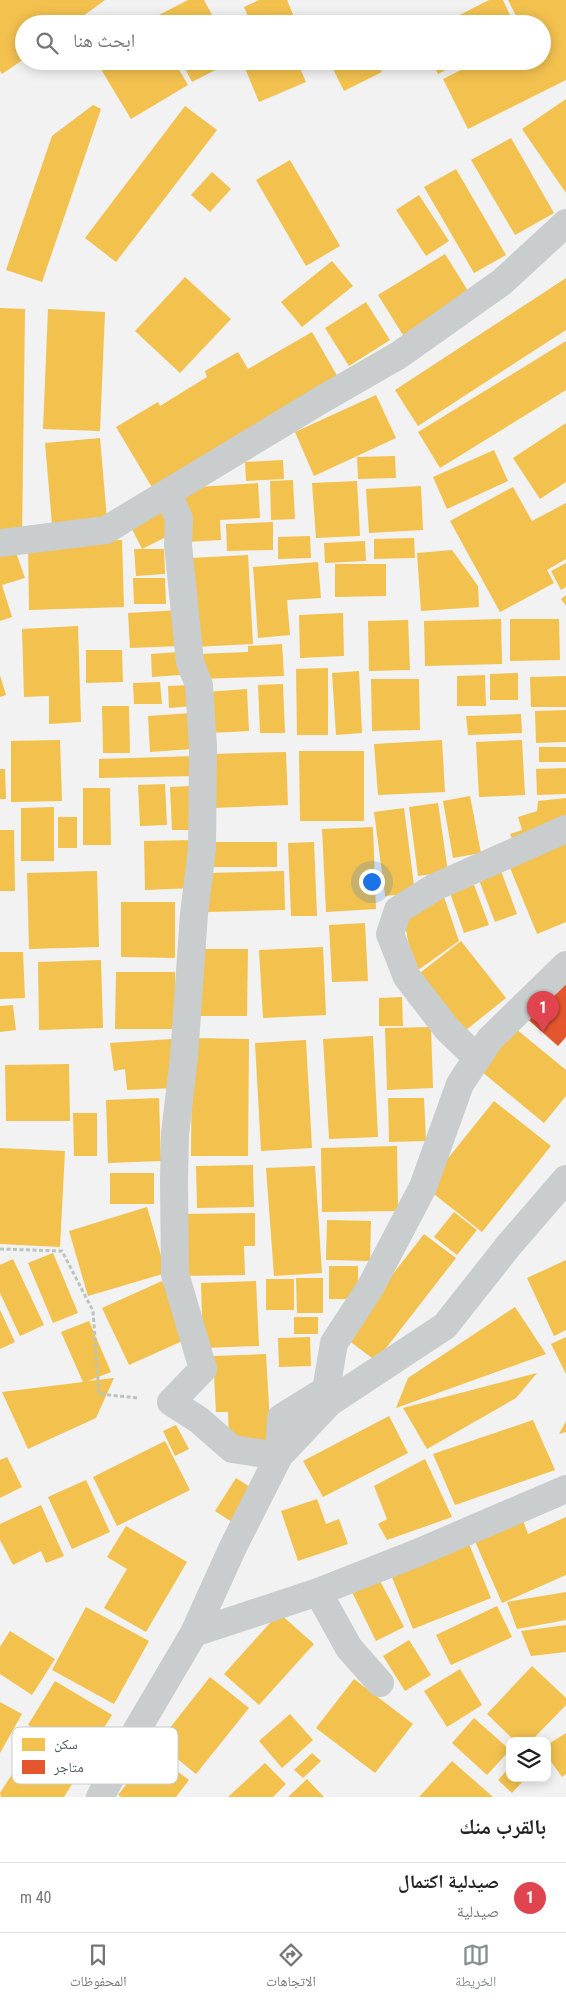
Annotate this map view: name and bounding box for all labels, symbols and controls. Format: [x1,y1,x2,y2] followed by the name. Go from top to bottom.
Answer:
[15,15,551,70] search box
[33,29,61,57] icon: search
[73,29,135,52] text: ابحث هنا
[359,869,385,895] your location
[527,991,559,1032] pin: 1
[12,1727,178,1784] legend
[54,1736,78,1753] text: سكن
[506,1737,551,1782] map controls
[506,1737,551,1782] button: layers
[53,1759,84,1776] text: متاجر
[459,1815,546,1839] text: بالقرب منك
[398,1870,499,1893] text: صيدلية اكتمال
[20,1888,52,1907] text: 40 m
[526,1888,534,1907] text: 1
[457,1902,499,1921] text: صيدلية
[70,1941,127,1995] tab: المحفوظات
[266,1941,316,1995] tab: الاتجاهات
[455,1941,496,1995] tab: الخريطة

